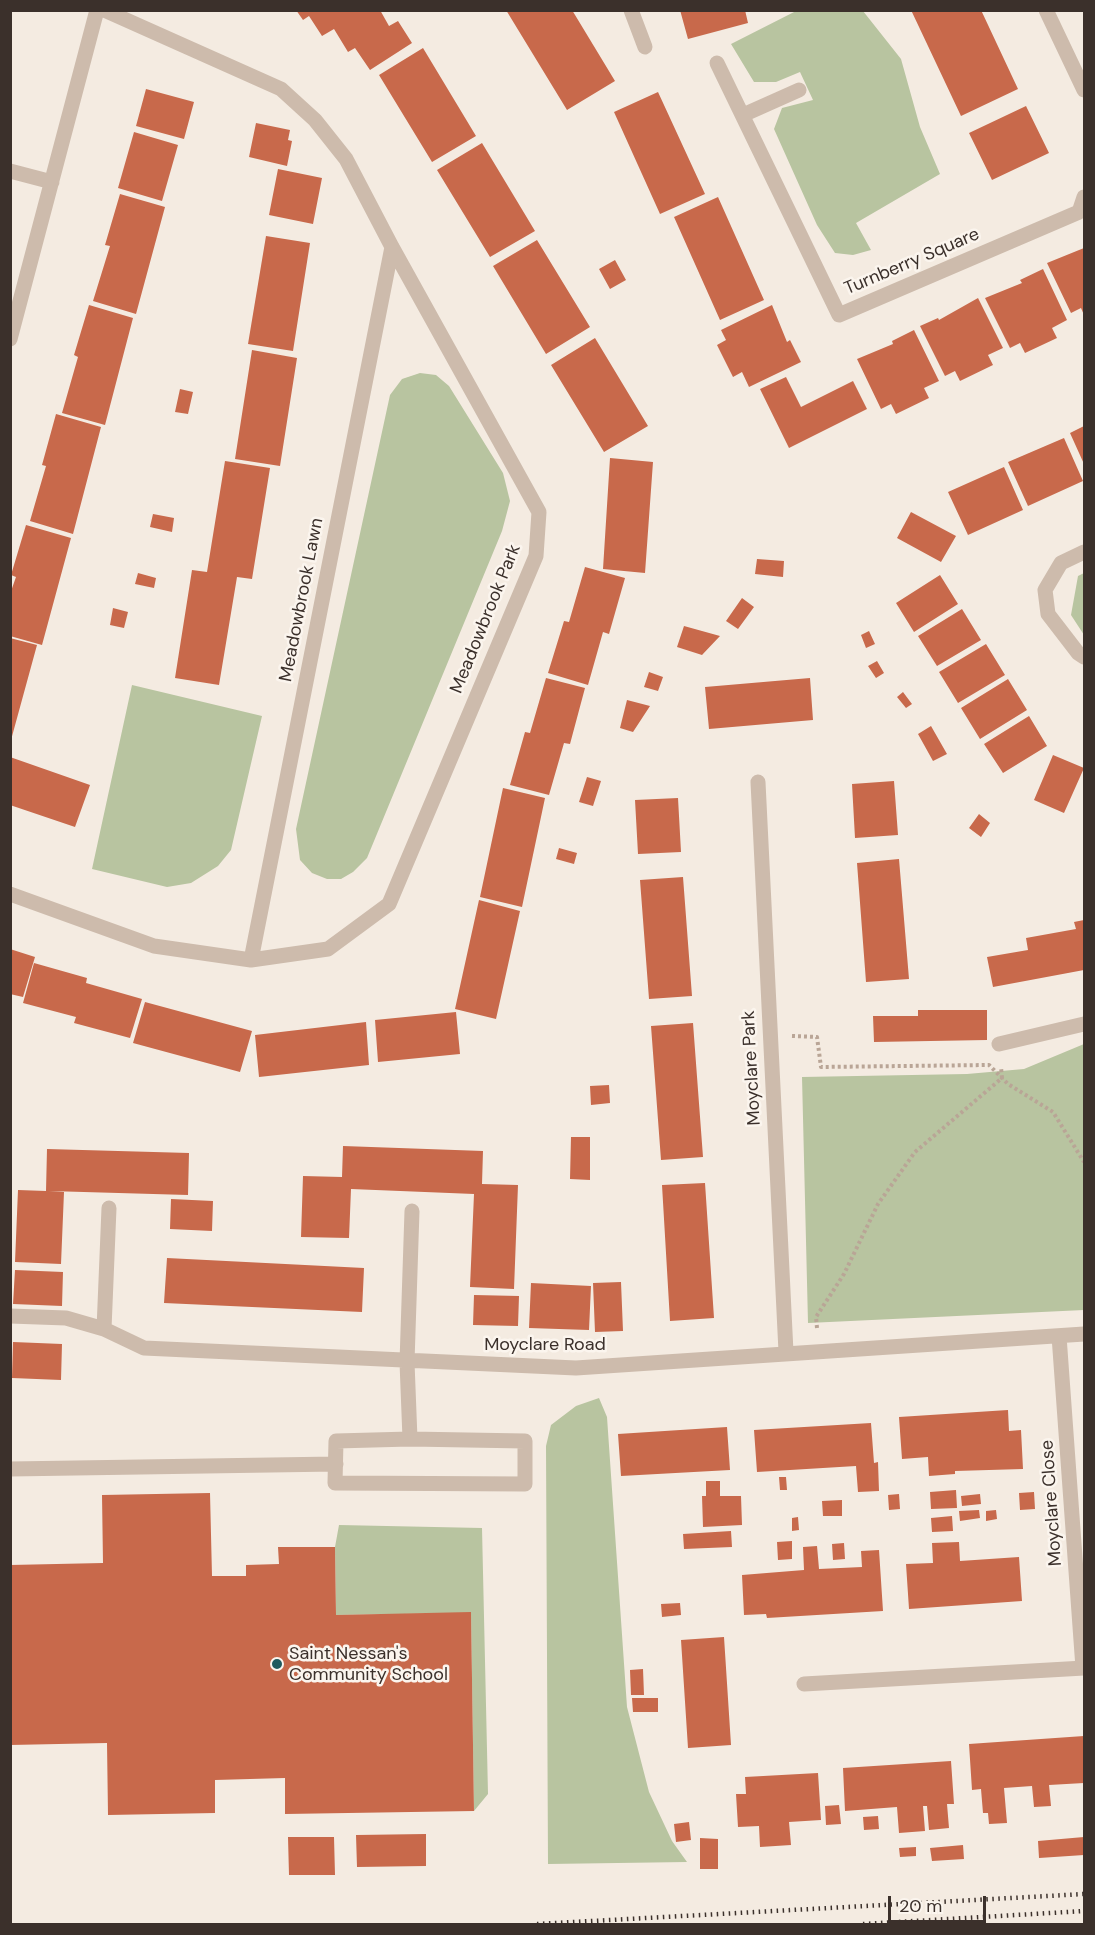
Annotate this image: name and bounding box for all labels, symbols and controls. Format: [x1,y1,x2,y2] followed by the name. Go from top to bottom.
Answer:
[841,224,983,300] street label: Turnberry Square
[276,516,328,684] street label: Meadowbrook Lawn
[446,541,526,697] street label: Meadowbrook Park
[738,1010,766,1126] street label: Moyclare Park
[484,1334,606,1356] street label: Moyclare Road
[1037,1439,1067,1567] street label: Moyclare Close
[289,1643,448,1686] place label: Saint Nessan's Community School
[270,1657,284,1671] marker: Saint Nessan's Community School
[891,1884,988,1922] scale bar
[899,1894,942,1918] text: 20 m

